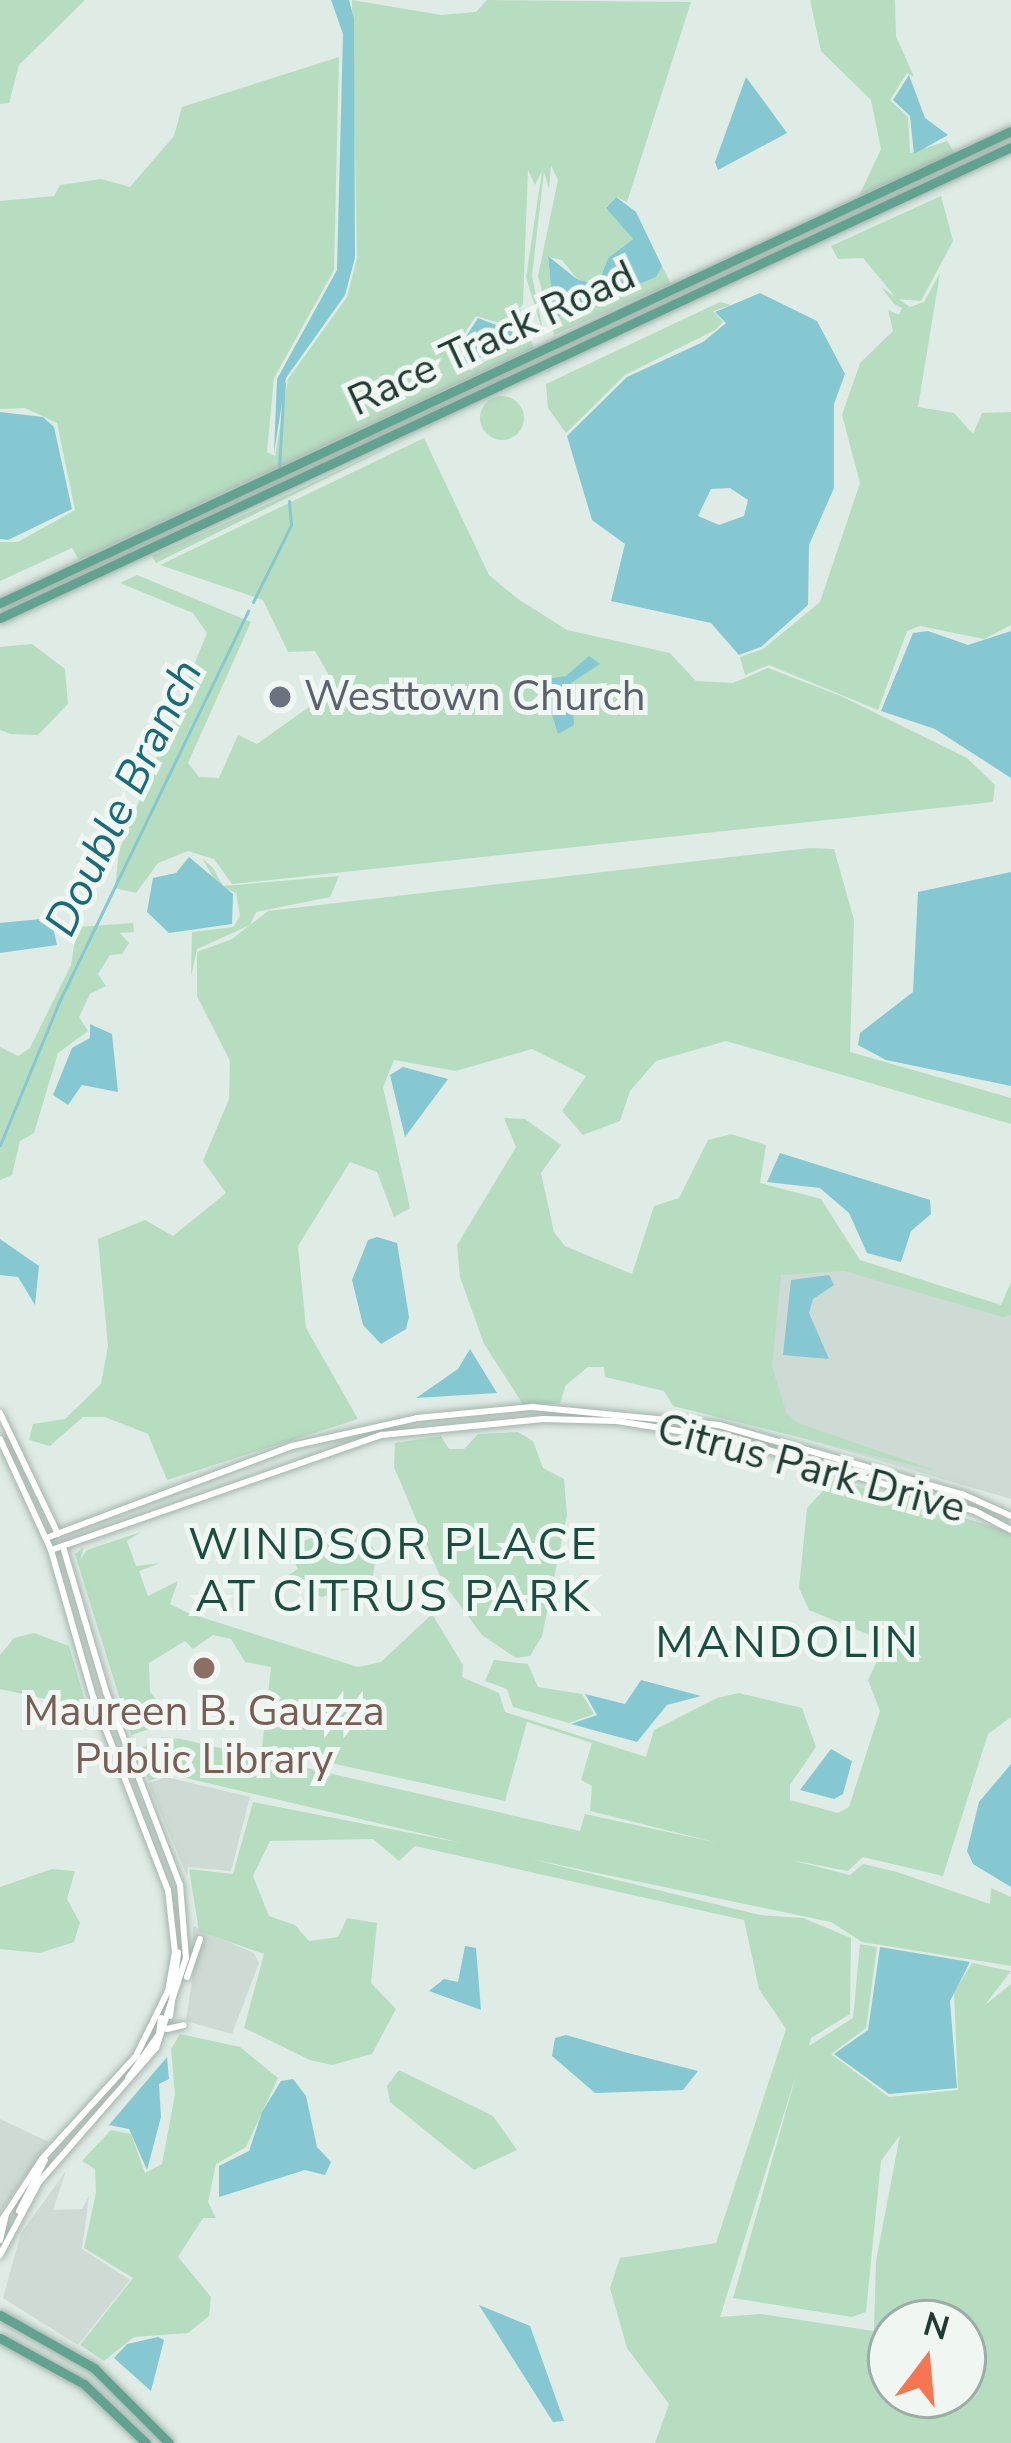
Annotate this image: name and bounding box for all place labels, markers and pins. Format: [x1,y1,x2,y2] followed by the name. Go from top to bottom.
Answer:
[304,672,646,722] place label: Westtown Church
[267,684,293,710] marker: Westtown Church
[191,1655,217,1681] marker: Maureen B. Gauzza Public Library
[23,1687,385,1786] place label: Maureen B. Gauzza Public Library

